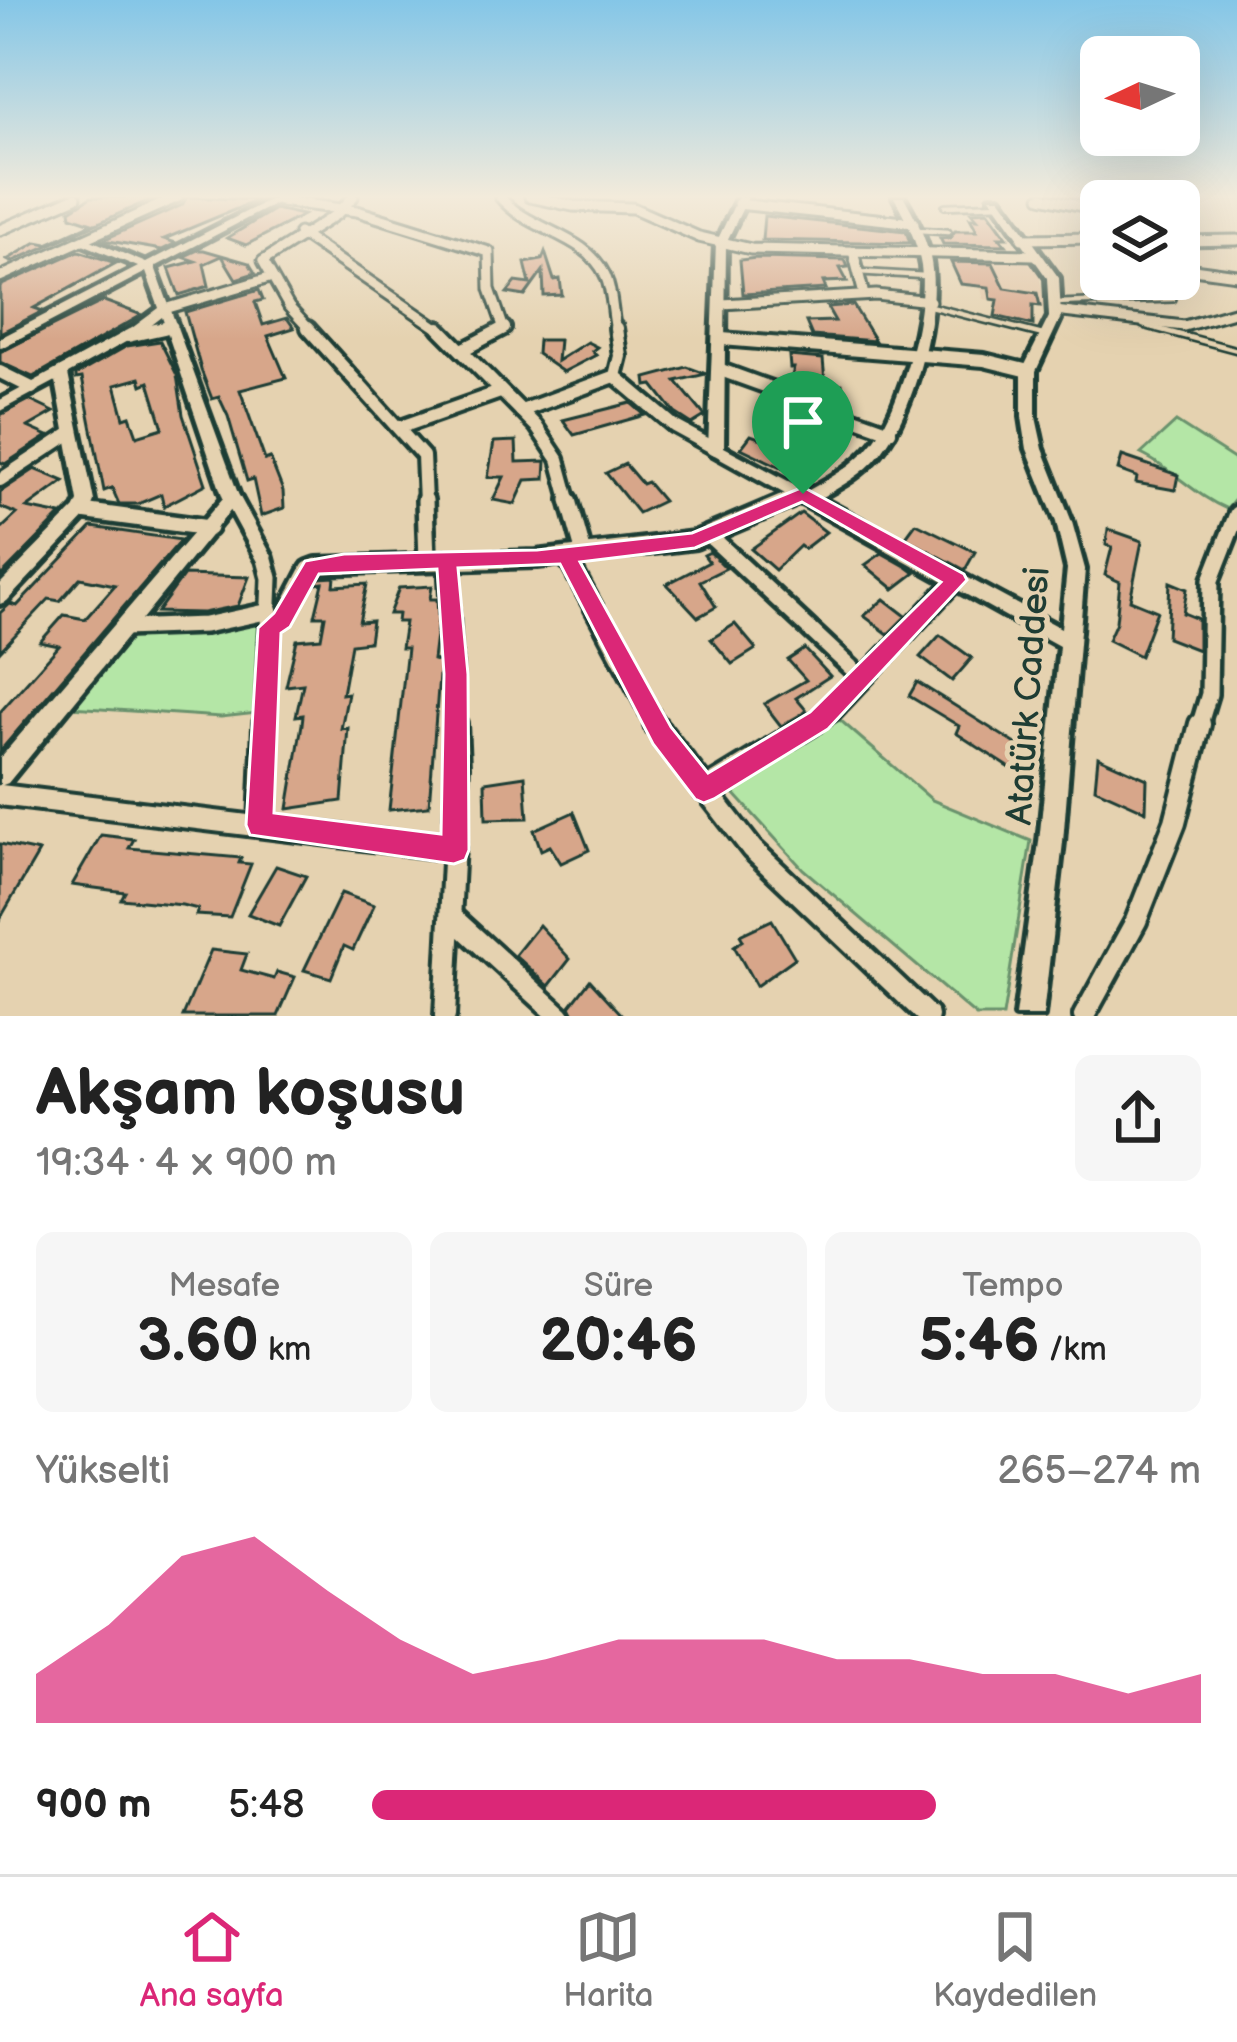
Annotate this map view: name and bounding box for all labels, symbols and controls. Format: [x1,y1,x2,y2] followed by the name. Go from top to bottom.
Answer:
[1080,36,1200,156] north arrow
[1080,36,1200,300] map controls
[1080,180,1200,300] button: layers
[752,371,854,494] pin
[770,389,836,455] icon: arrive
[999,565,1059,827] street label: Atatürk Caddesi
[36,1055,465,1134] text: Akşam koşusu
[1075,1055,1201,1181] button: share
[36,1140,337,1187] text: 19:34 · 4 × 900 m
[168,1266,280,1306] text: Mesafe
[584,1266,653,1306] text: Süre
[962,1266,1063,1306] text: Tempo
[137,1306,259,1378] text: 3.60
[539,1306,698,1378] text: 20:46
[919,1306,1040,1378] text: 5:46
[259,1330,311,1370] text: km
[1040,1330,1107,1370] text: /km
[36,1448,170,1495] text: Yükselti
[997,1448,1201,1495] text: 265–274 m
[36,1782,151,1829] text: 900 m
[228,1782,305,1829] text: 5:48
[140,1904,284,2016] tab: Ana sayfa
[563,1904,654,2016] tab: Harita
[933,1904,1097,2016] tab: Kaydedilen

